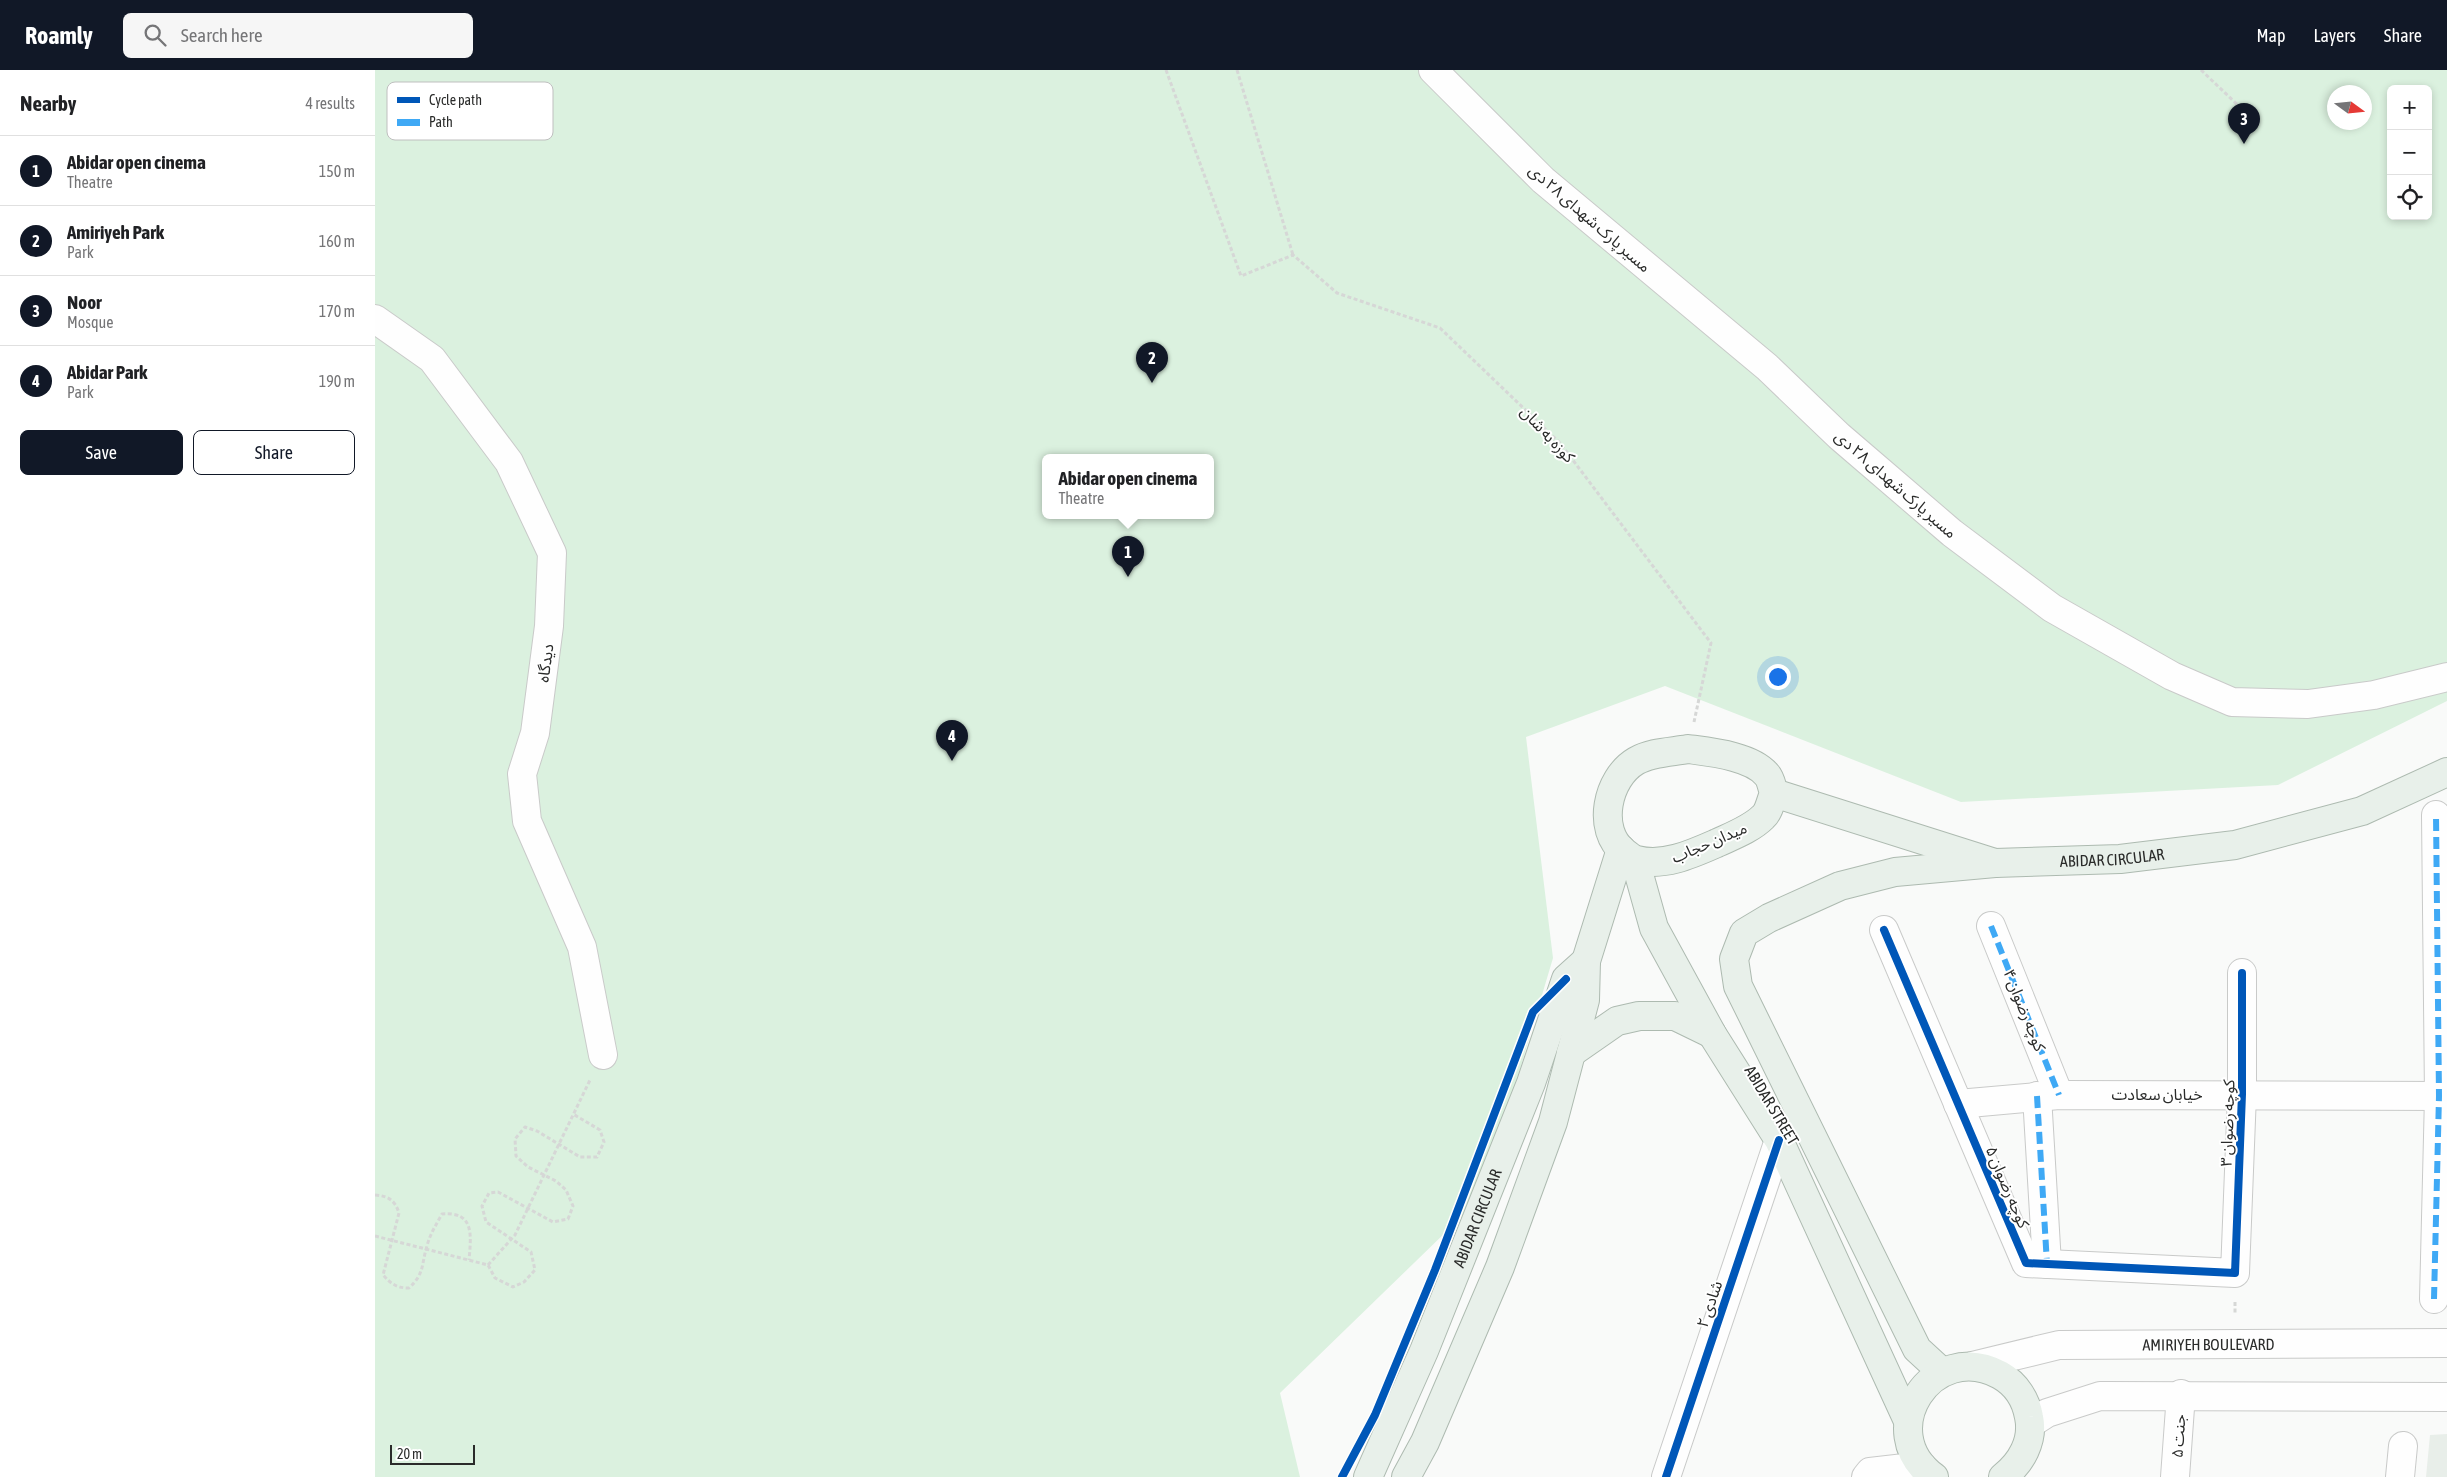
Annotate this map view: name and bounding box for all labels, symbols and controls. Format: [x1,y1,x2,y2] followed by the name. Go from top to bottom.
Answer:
[123,13,473,58] search box
[141,21,169,49] icon: search
[25,22,93,49] text: Roamly
[181,24,263,46] text: Search here
[2256,25,2285,46] text: Map
[2313,25,2356,46] text: Layers
[2384,25,2422,46] text: Share
[387,82,553,140] legend
[2327,85,2372,130] north arrow
[2387,85,2432,220] map controls
[2387,85,2432,130] button: +
[20,91,76,115] text: Nearby
[429,92,482,108] text: Cycle path
[305,94,355,112] text: 4 results
[2228,103,2260,144] pin: 3
[429,114,453,130] text: Path
[2387,130,2432,175] button: −
[67,151,206,173] text: Abidar open cinema
[1524,160,1654,277] street label: مسیر پارک شهدای ۲۸ دی
[32,162,40,180] text: 1
[319,162,355,180] text: 150 m
[67,173,113,191] text: Theatre
[2387,175,2432,220] button: locate
[67,221,164,243] text: Amiriyeh Park
[32,232,40,250] text: 2
[319,232,355,250] text: 160 m
[67,243,94,261] text: Park
[67,291,102,313] text: Noor
[32,302,40,320] text: 3
[319,302,355,320] text: 170 m
[67,313,113,331] text: Mosque
[1136,342,1168,383] pin: 2
[67,361,147,383] text: Abidar Park
[32,372,40,390] text: 4
[319,372,355,390] text: 190 m
[67,383,94,401] text: Park
[1517,402,1579,467] street label: کوزه به شان
[1830,426,1960,543] street label: مسیر پارک شهدای ۲۸ دی
[20,430,183,475] button: Save
[193,430,355,475] button: Share
[1042,454,1214,519] popup
[1059,467,1197,489] text: Abidar open cinema
[1059,489,1104,507] text: Theatre
[1112,536,1144,577] pin: 1
[533,643,557,683] street label: دیدگاه
[1765,664,1791,690] your location
[936,720,968,761] pin: 4
[1669,818,1750,867] street label: میدان حجاب
[2060,845,2165,870] street label: ABIDAR CIRCULAR
[1998,966,2050,1055] street label: کوچه رضوان ۴
[1741,1062,1803,1148] street label: ABIDAR STREET
[2216,1079,2240,1167] street label: کوچه رضوان ۳
[2111,1085,2203,1104] street label: خیابان سعادت
[1981,1143,2033,1232] street label: کوچه رضوان ۵
[1449,1166,1505,1270] street label: ABIDAR CIRCULAR
[1693,1278,1726,1330] street label: شادی ۲
[2142,1335,2275,1354] street label: AMIRIYEH BOULEVARD
[2167,1414,2189,1458] street label: جنت ۵
[390,1442,475,1465] scale bar
[397,1446,422,1462] text: 20 m

